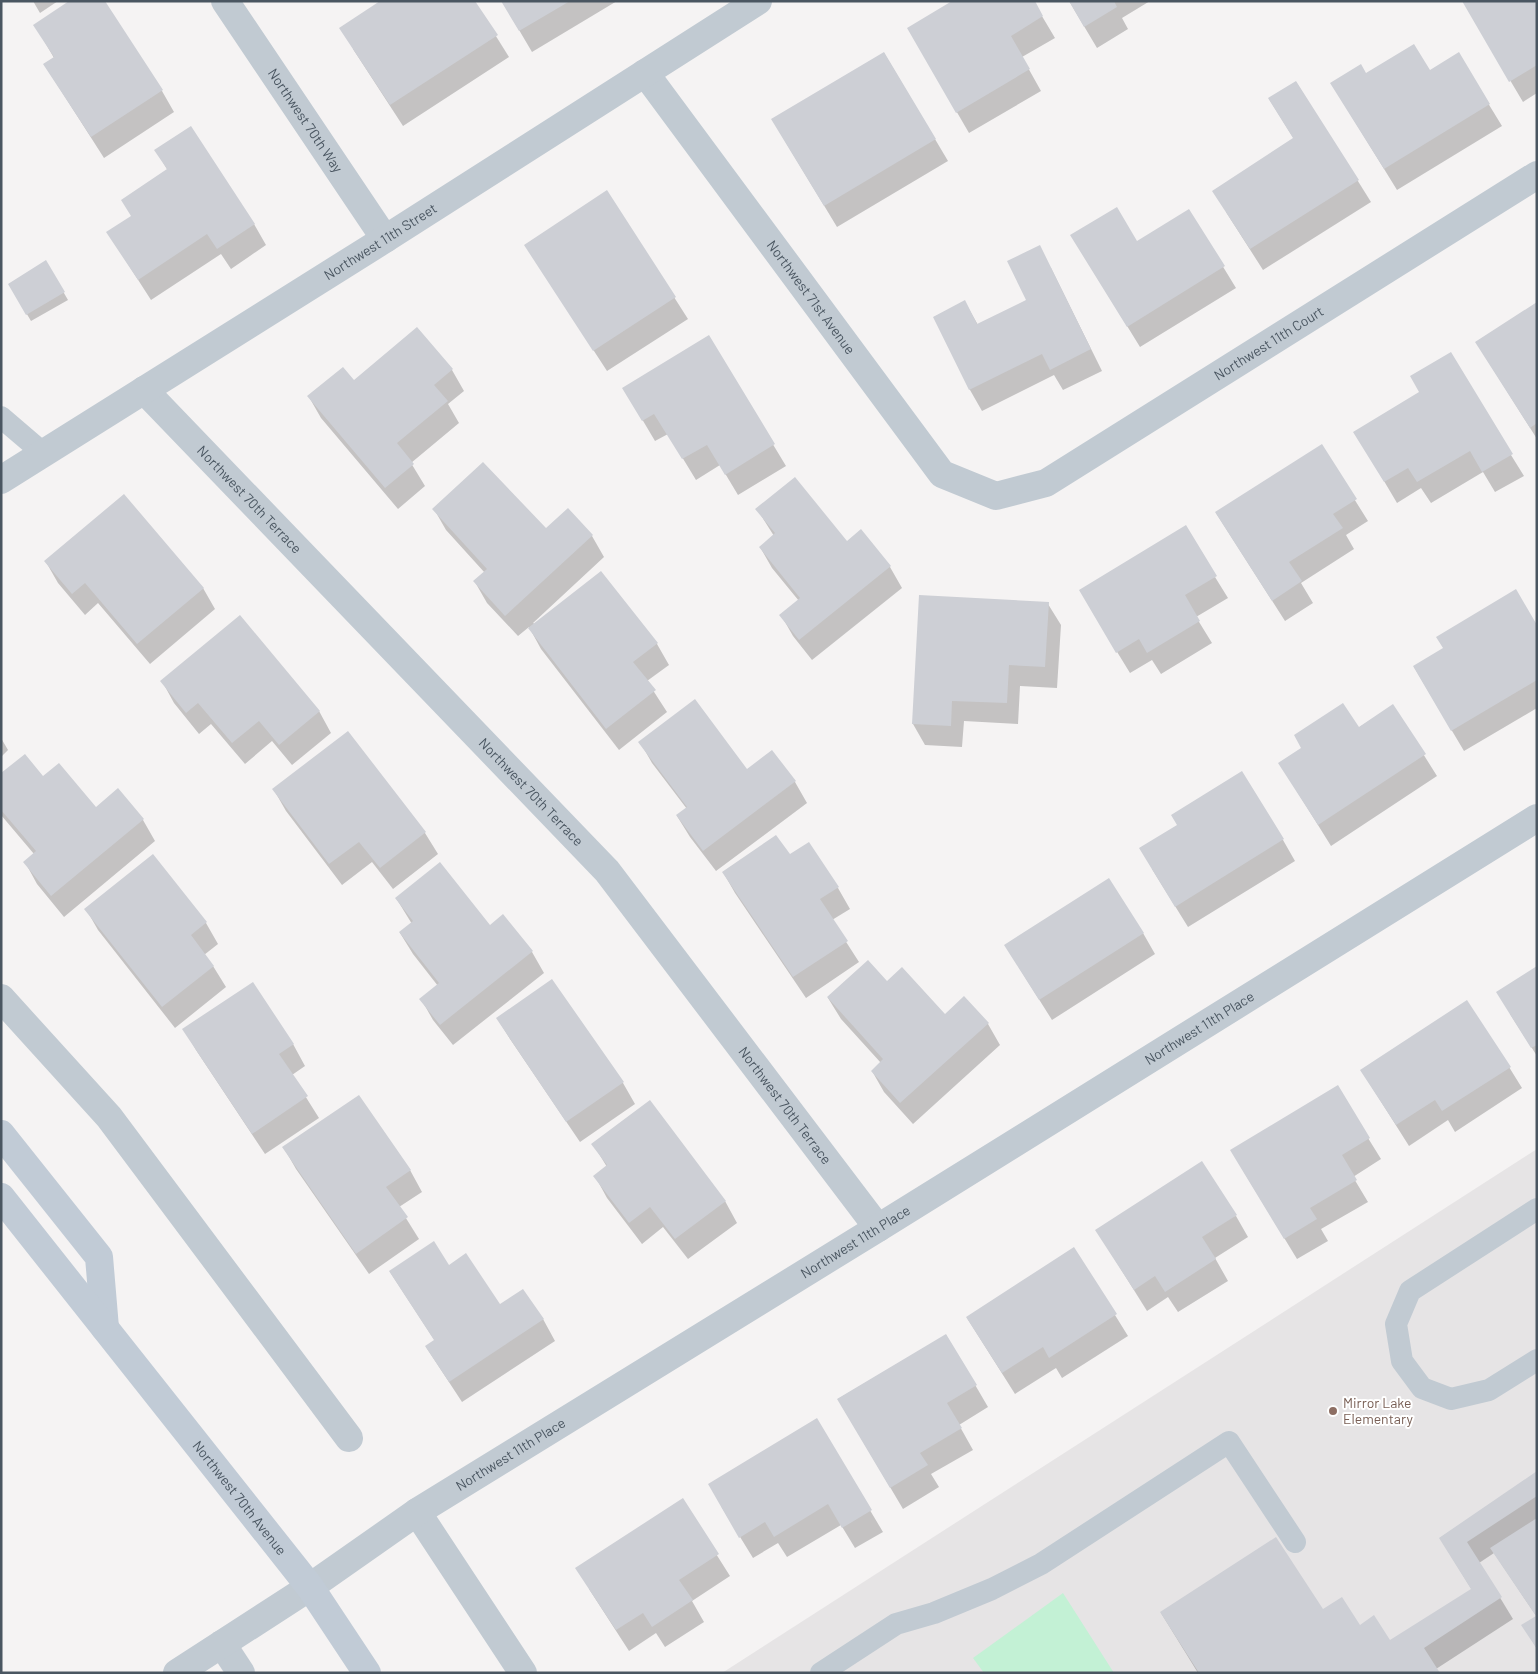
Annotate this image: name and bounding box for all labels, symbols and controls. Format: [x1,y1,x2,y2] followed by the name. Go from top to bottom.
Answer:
[265,65,347,176] street label: Northwest 70th Way
[320,199,440,283] street label: Northwest 11th Street
[764,237,859,357] street label: Northwest 71st Avenue
[1211,302,1327,384] street label: Northwest 11th Court
[194,442,306,557] street label: Northwest 70th Terrace
[476,734,587,849] street label: Northwest 70th Terrace
[1141,987,1257,1068] street label: Northwest 11th Place
[735,1043,835,1167] street label: Northwest 70th Terrace
[797,1201,913,1282] street label: Northwest 11th Place
[1343,1394,1413,1427] place label: Mirror Lake Elementary
[1327,1405,1339,1417] marker: Mirror Lake Elementary
[452,1414,568,1494] street label: Northwest 11th Place
[189,1437,290,1558] street label: Northwest 70th Avenue

